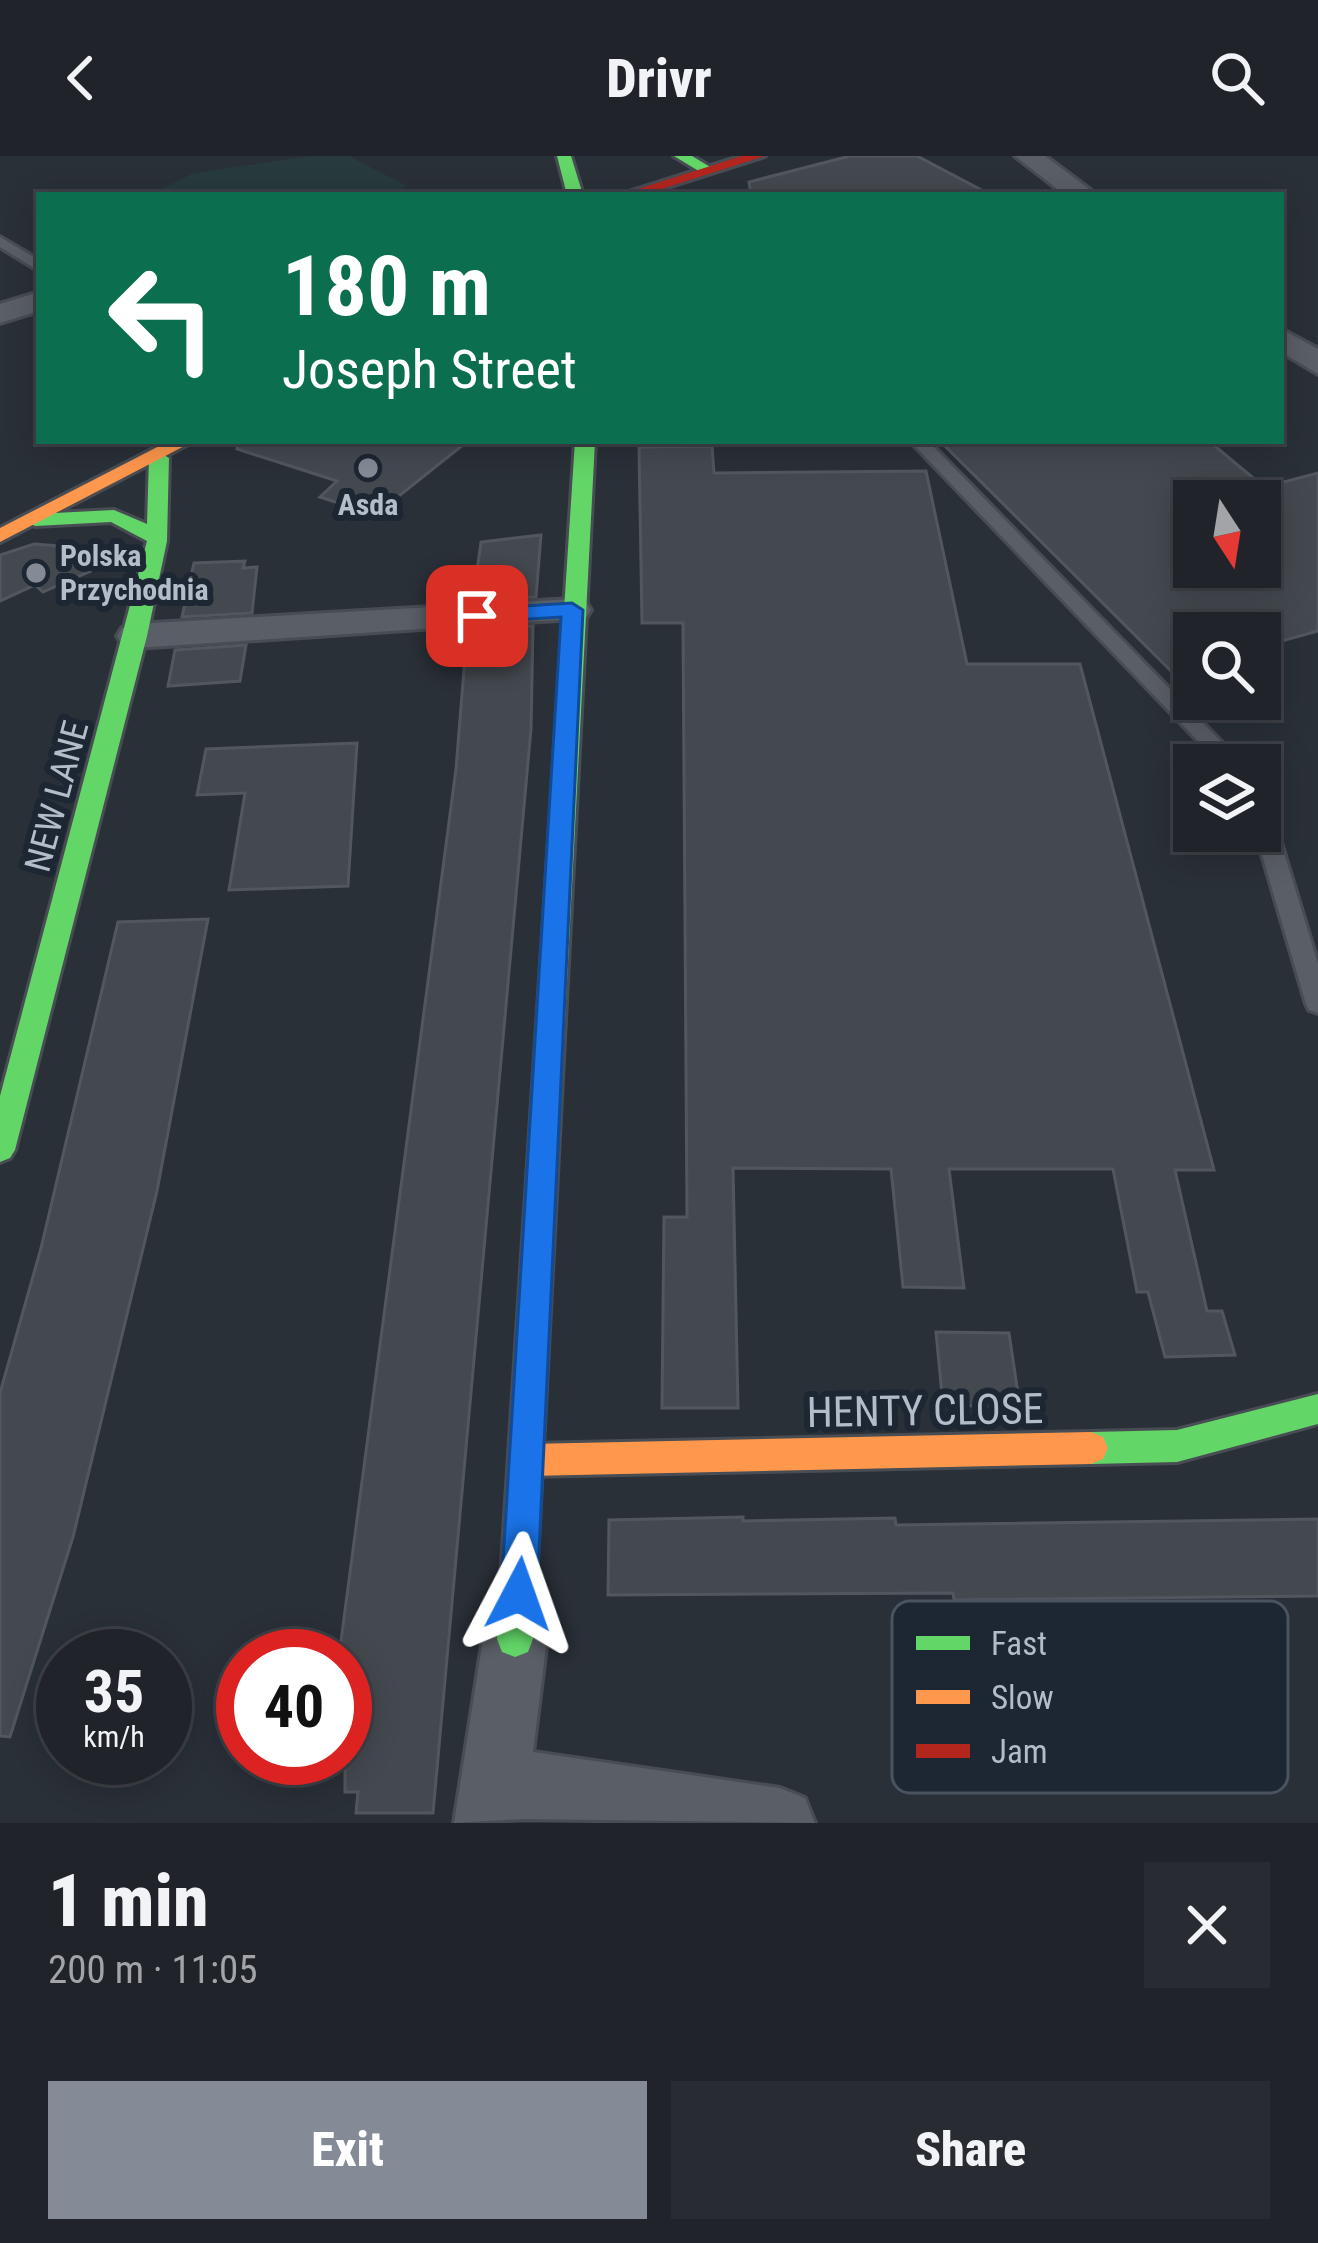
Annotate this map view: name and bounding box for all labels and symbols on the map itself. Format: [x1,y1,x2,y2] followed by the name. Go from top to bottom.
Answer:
[355,455,381,481] marker: Asda
[1173,480,1281,588] north arrow
[338,487,398,522] place label: Asda
[60,538,209,607] place label: Polska Przychodnia
[23,560,49,586] marker: Polska Przychodnia
[426,565,528,667] pin
[17,716,97,876] street label: NEW LANE
[806,1384,1044,1437] street label: HENTY CLOSE
[456,1531,582,1657] position arrow
[892,1601,1288,1793] legend
[991,1624,1047,1663] text: Fast
[216,1629,372,1785] speed limit sign: 40
[991,1678,1054,1717] text: Slow
[991,1732,1048,1771] text: Jam

